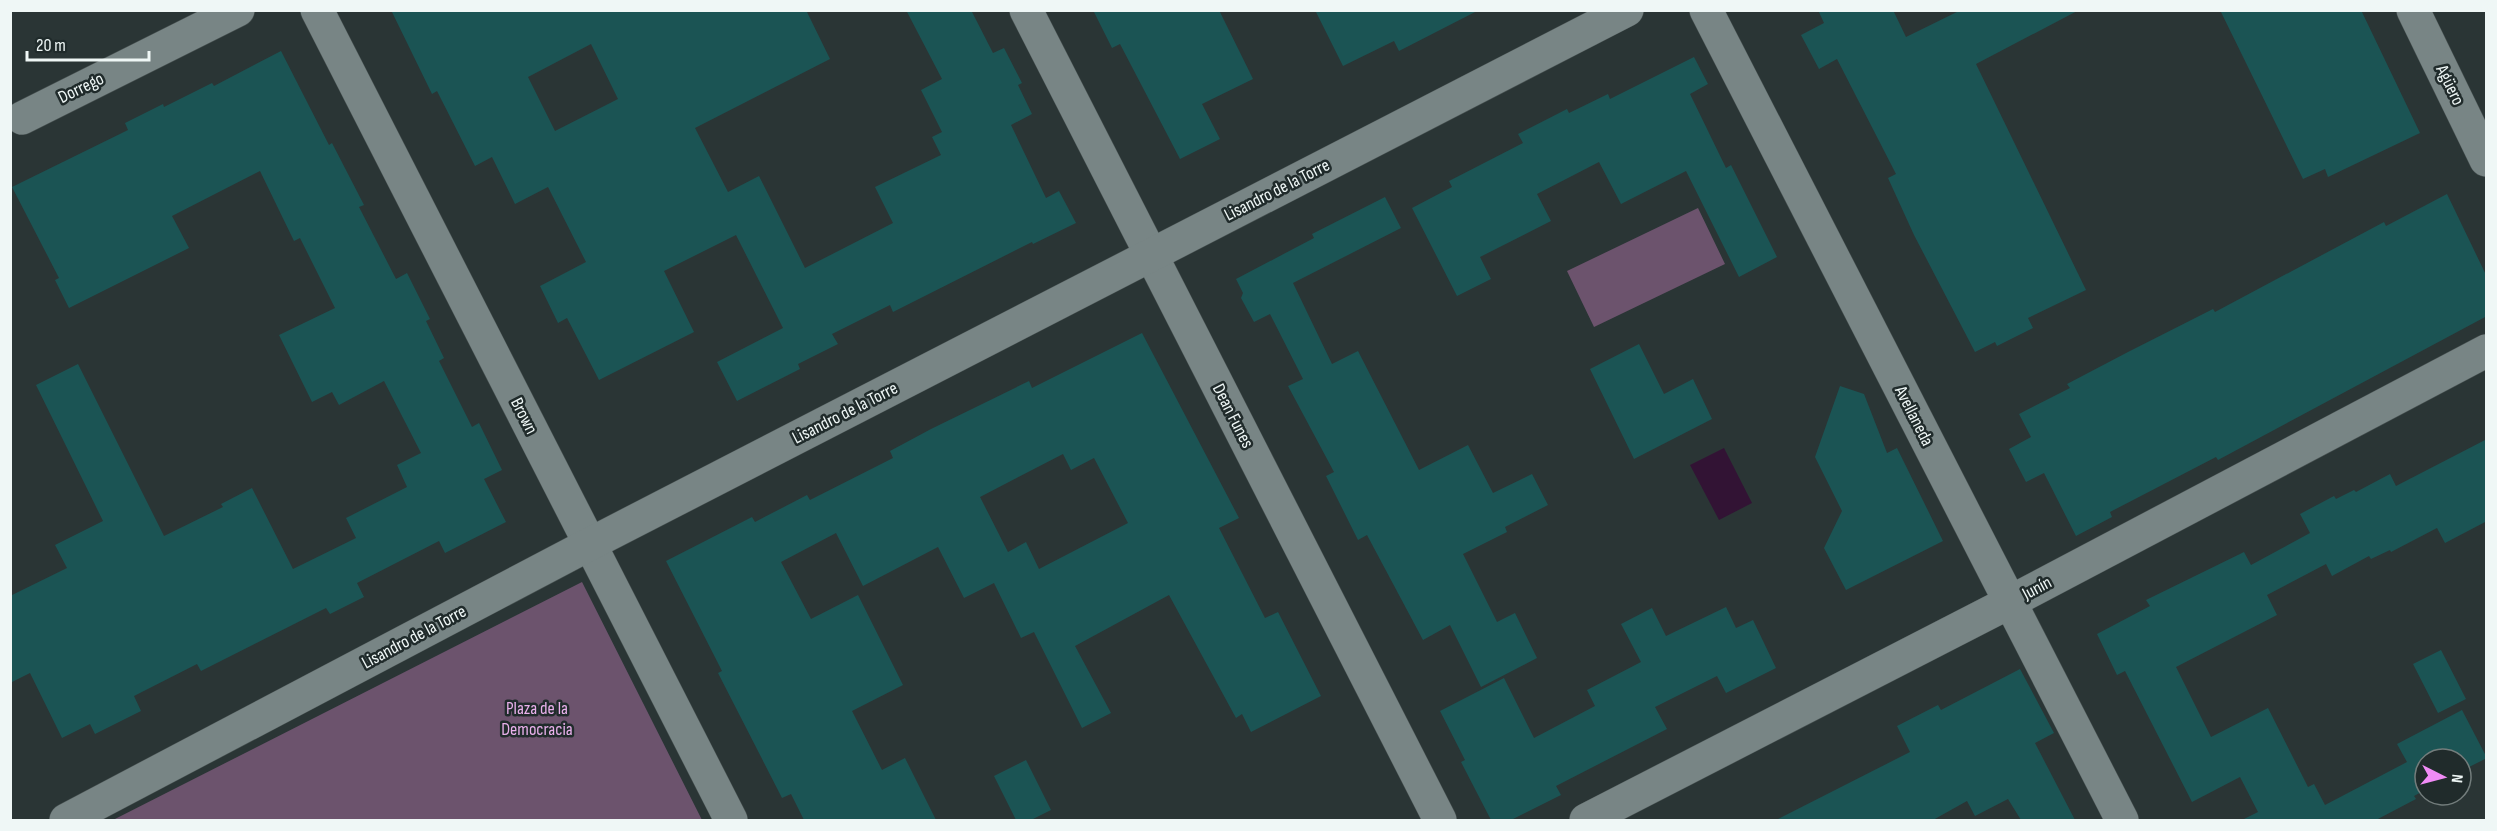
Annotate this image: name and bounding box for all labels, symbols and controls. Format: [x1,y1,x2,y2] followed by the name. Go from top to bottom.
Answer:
[27,24,148,62] scale bar
[36,35,66,56] text: 20 m
[2431,61,2469,109] street label: Agüero
[55,68,107,108] street label: Dorrego
[1221,154,1333,226] street label: Lisandro de la Torre
[789,377,901,449] street label: Lisandro de la Torre
[1208,380,1258,452] street label: Dean Funes
[1890,382,1938,450] street label: Avellaneda
[506,394,542,438] street label: Brown
[2018,572,2055,605] street label: Junín
[358,601,470,673] street label: Lisandro de la Torre
[501,698,573,740] park label: Plaza de la Democracia
[2413,747,2473,807] north arrow
[2447,773,2466,784] text: N

